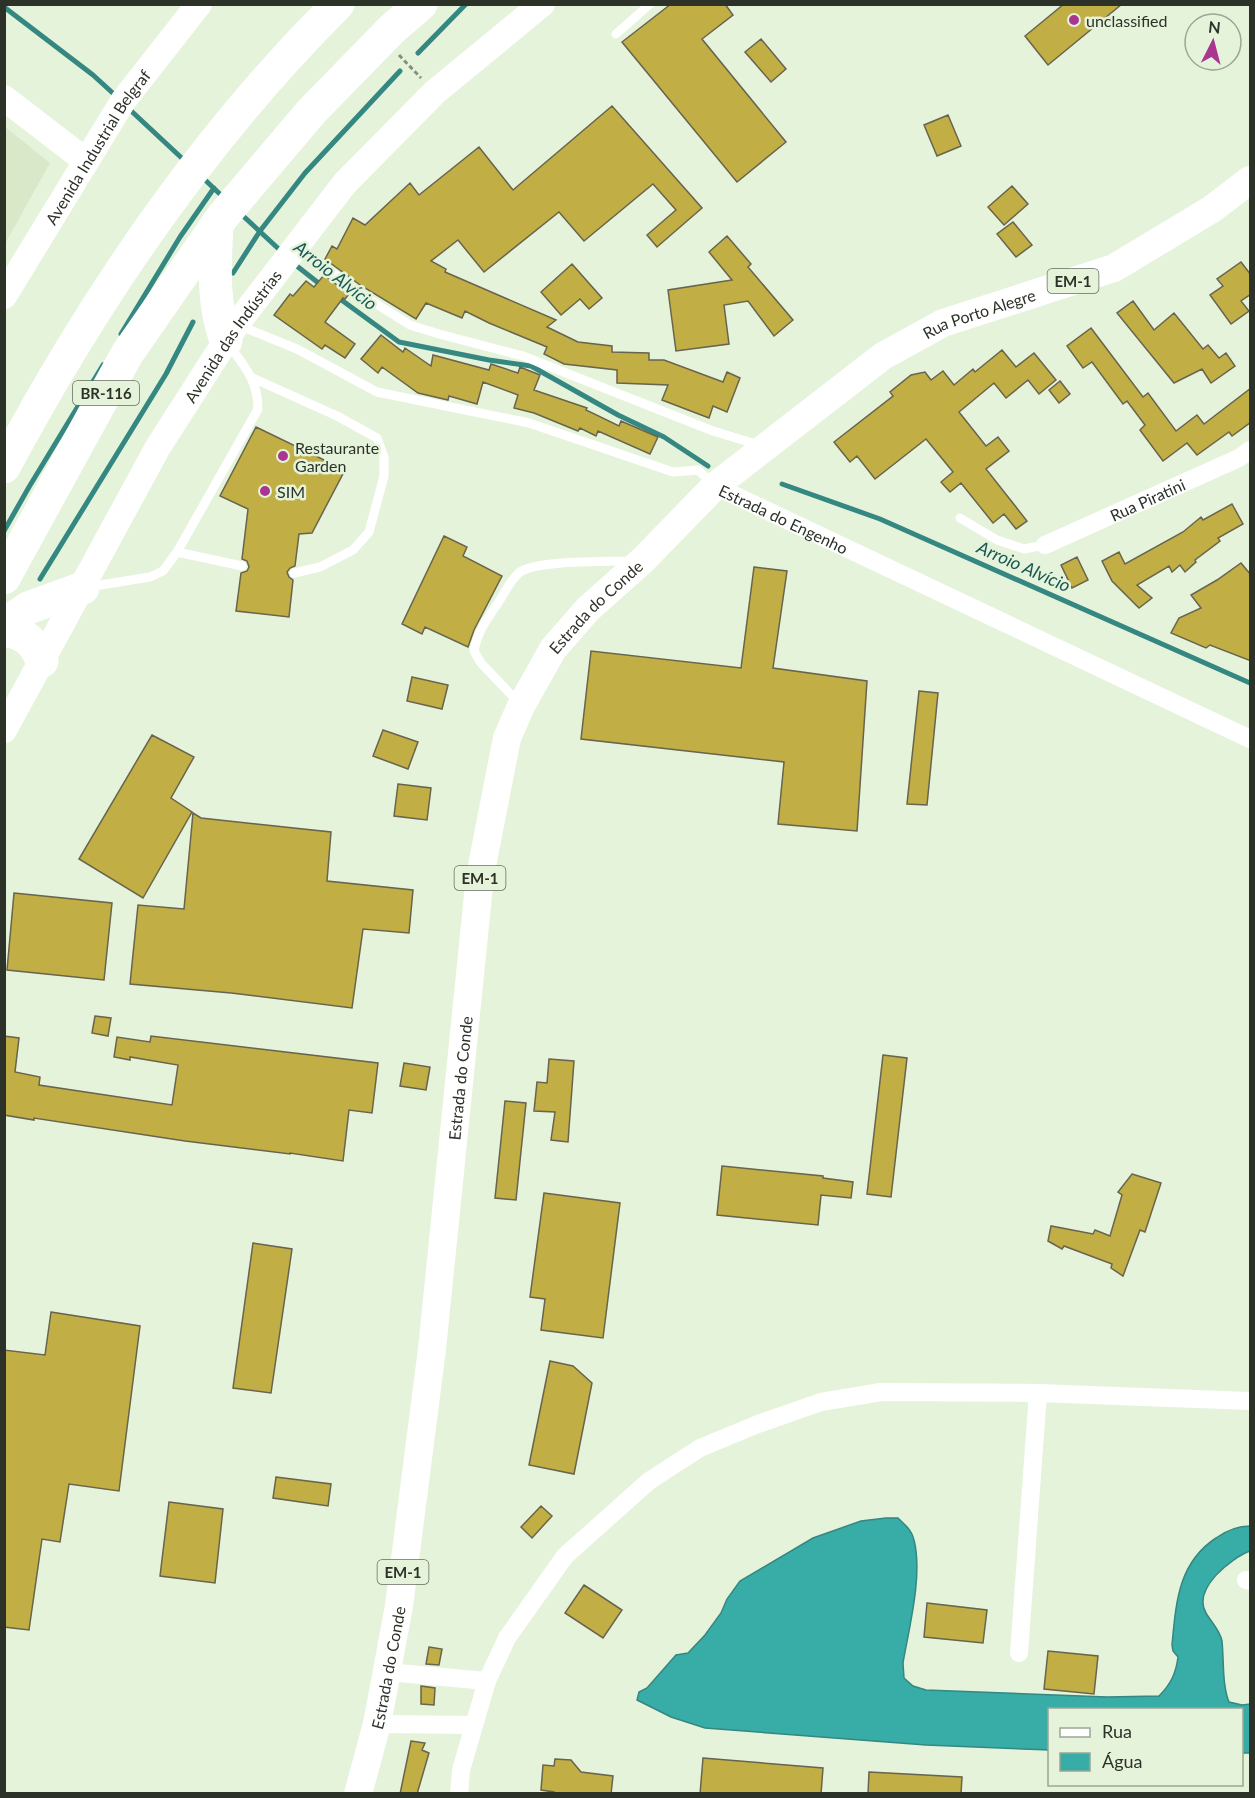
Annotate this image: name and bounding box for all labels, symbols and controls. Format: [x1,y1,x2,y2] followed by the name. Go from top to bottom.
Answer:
[1086,11,1167,30] place label: unclassified
[1183,12,1243,72] north arrow
[1067,13,1081,27] marker: unclassified
[1207,16,1222,37] text: N
[41,65,154,227] street label: Avenida Industrial Belgraf
[289,235,382,314] water label: Arroio Alvício
[180,266,285,405] street label: Avenida das Indústrias
[1048,269,1098,293] road number: EM-1
[919,284,1038,342] street label: Rua Porto Alegre
[73,381,139,405] road number: BR-116
[295,438,379,475] place label: Restaurante Garden
[276,449,290,463] marker: Restaurante Garden
[1107,474,1188,524] street label: Rua Piratini
[716,480,851,557] street label: Estrada do Engenho
[277,482,305,501] place label: SIM
[258,484,272,498] marker: SIM
[973,535,1074,596] water label: Arroio Alvício
[544,556,646,657] street label: Estrada do Conde
[454,866,506,890] road number: EM-1
[444,1015,475,1141] street label: Estrada do Conde
[378,1560,428,1584] road number: EM-1
[367,1605,408,1731] street label: Estrada do Conde
[1048,1708,1243,1786] legend
[1102,1720,1132,1742] text: Rua
[1102,1750,1143,1772] text: Água

